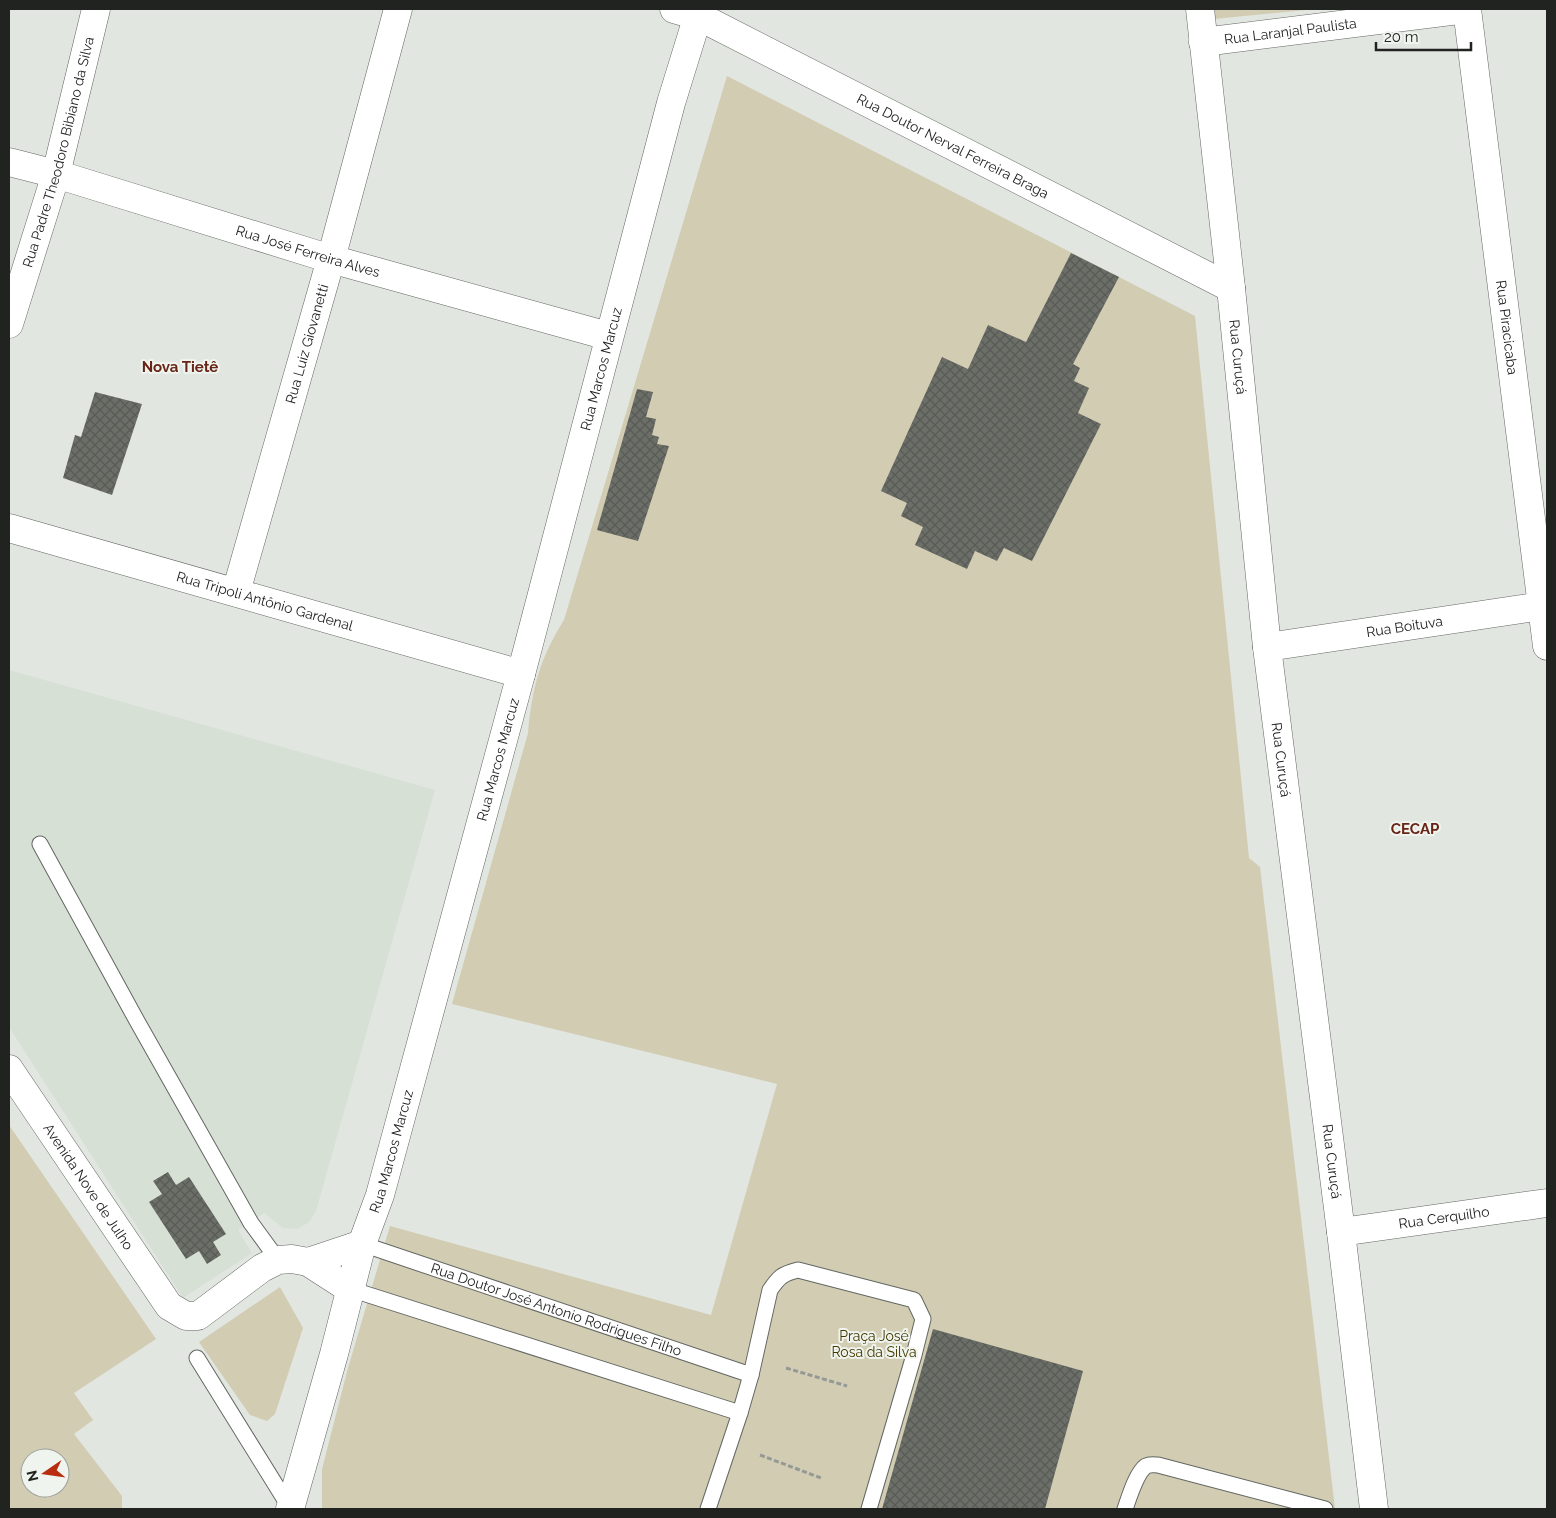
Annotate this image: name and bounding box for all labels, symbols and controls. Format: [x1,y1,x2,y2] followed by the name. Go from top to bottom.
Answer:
[1223,15,1358,47] street label: Rua Laranjal Paulista
[1376,20,1471,52] scale bar
[1384,28,1419,46] text: 20 m
[19,35,97,269] street label: Rua Padre Theodoro Bibiano da Silva
[854,90,1051,202] street label: Rua Doutor Nerval Ferreira Braga
[234,222,382,280] street label: Rua José Ferreira Alves
[1493,279,1521,376] street label: Rua Piracicaba
[282,282,331,405] street label: Rua Luiz Giovanetti
[577,305,625,432] street label: Rua Marcos Marcuz
[1226,319,1250,395] street label: Rua Curuçá
[142,358,218,376] district label: Nova Tietê
[175,568,355,634] street label: Rua Tripoli Antônio Gardenal
[1365,613,1444,640] street label: Rua Boituva
[474,696,522,823] street label: Rua Marcos Marcuz
[1269,721,1294,798] street label: Rua Curuçá
[1391,820,1440,838] district label: CECAP
[366,1088,416,1215] street label: Rua Marcos Marcuz
[40,1121,137,1253] street label: Avenida Nove de Julho
[1319,1123,1345,1200] street label: Rua Curuçá
[1398,1203,1490,1232] street label: Rua Cerquilho
[429,1260,684,1359] street label: Rua Doutor José Antonio Rodrigues Filho
[831,1328,917,1360] park label: Praça José Rosa da Silva
[20,1448,70,1498] north arrow
[23,1469,41,1483] text: N

